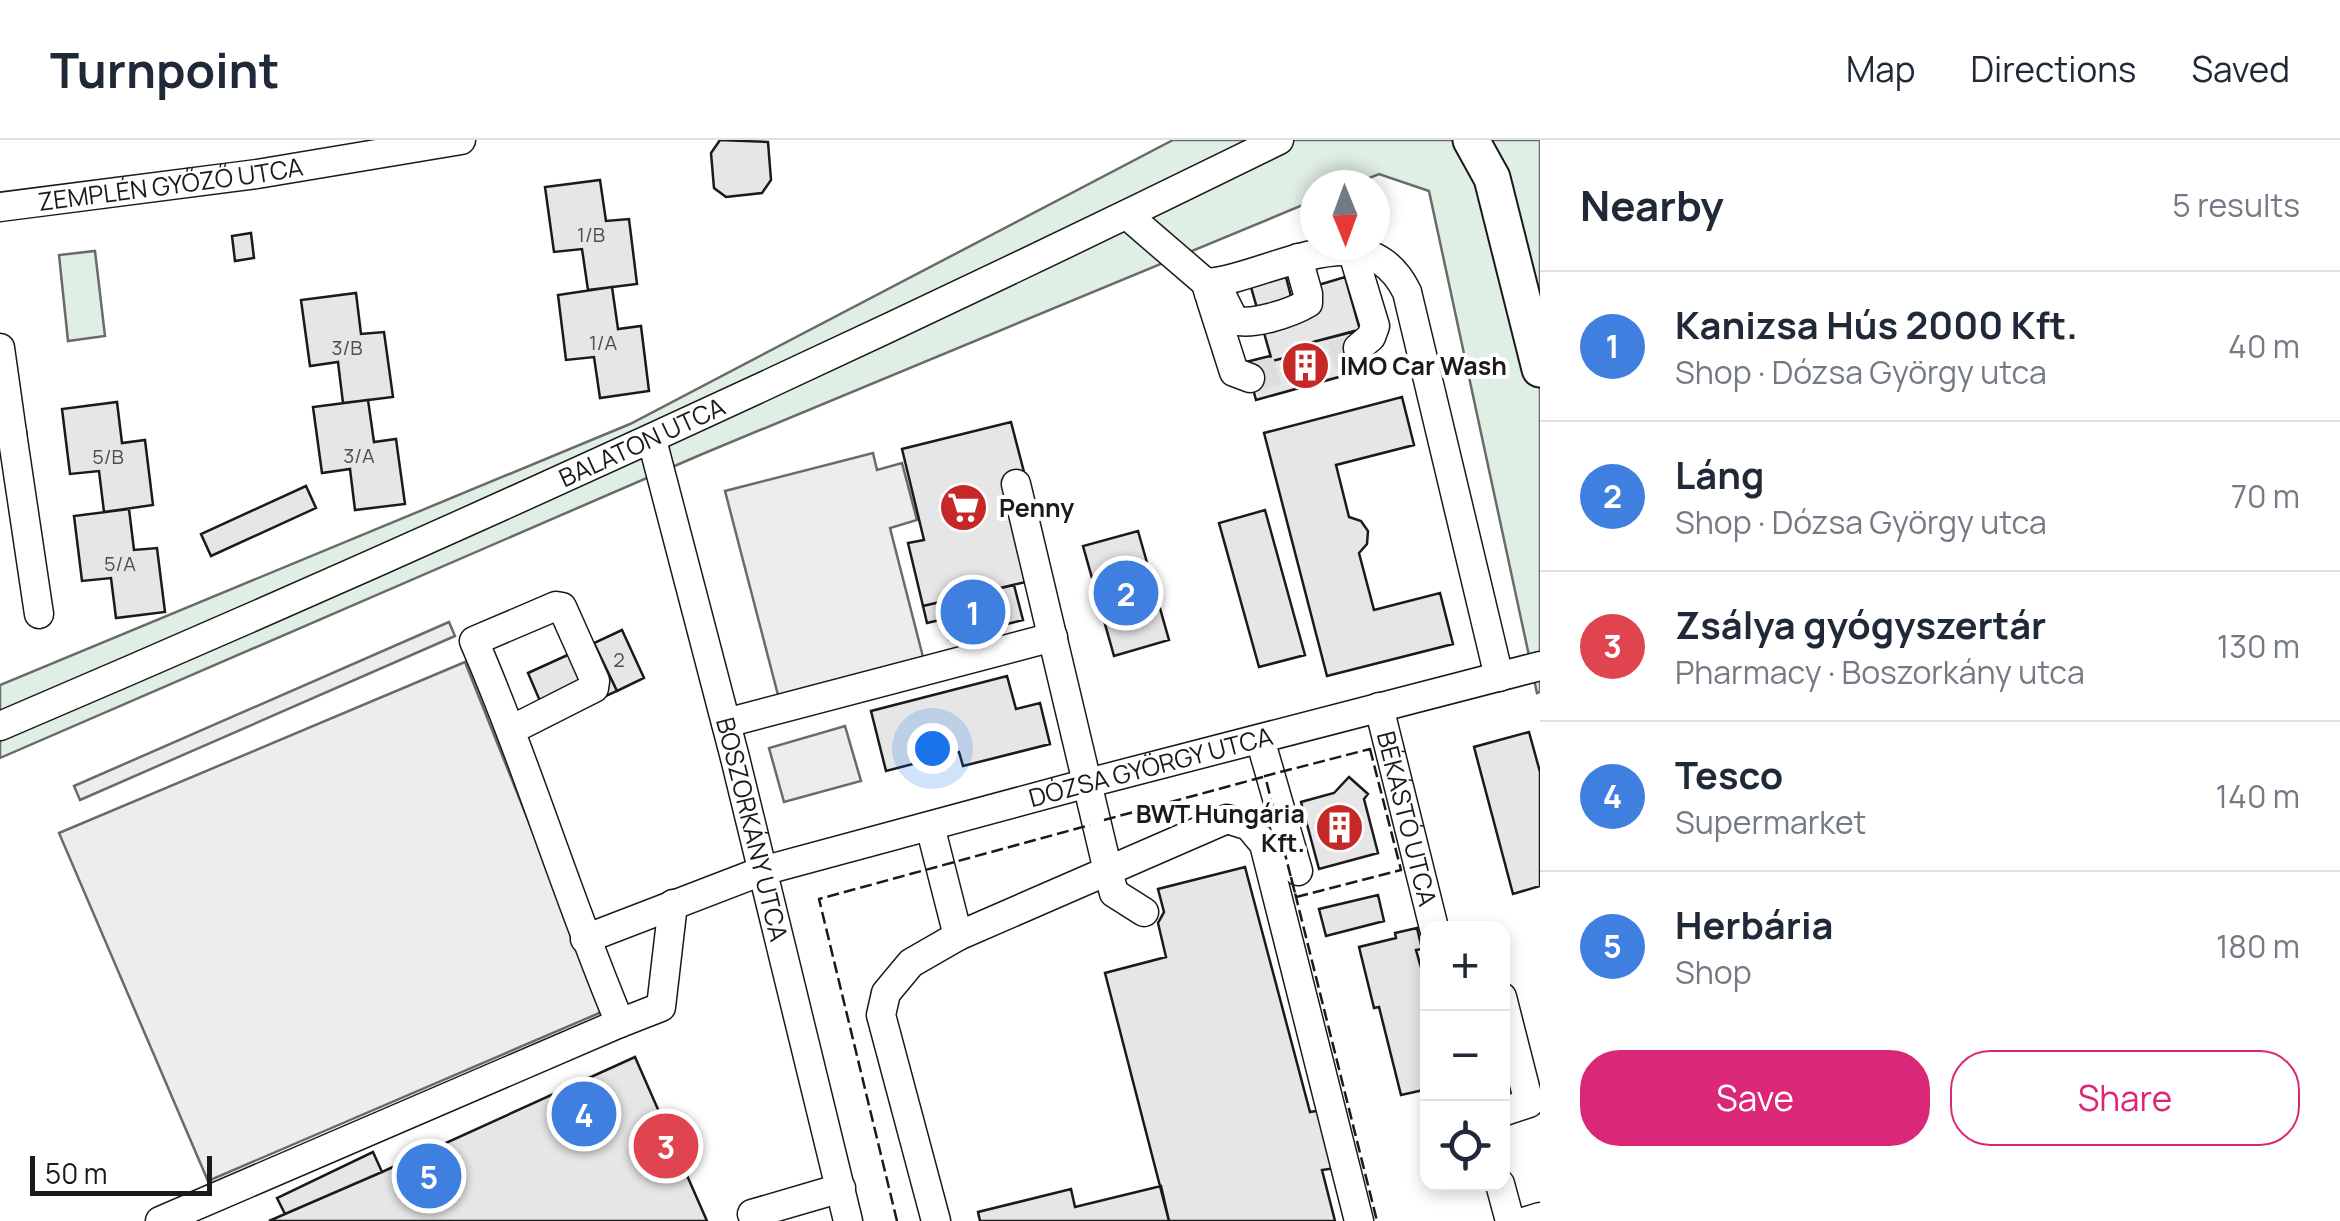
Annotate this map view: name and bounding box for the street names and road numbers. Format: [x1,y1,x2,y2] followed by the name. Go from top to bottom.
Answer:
[36,149,306,219] street label: ZEMPLÉN GYŐZŐ UTCA
[553,388,731,495] street label: BALATON UTCA
[708,713,797,945] street label: BOSZORKÁNY UTCA
[1025,718,1276,815] street label: DÓZSA GYÖRGY UTCA
[1369,727,1446,910] street label: BÉKÁSTÓ UTCA

